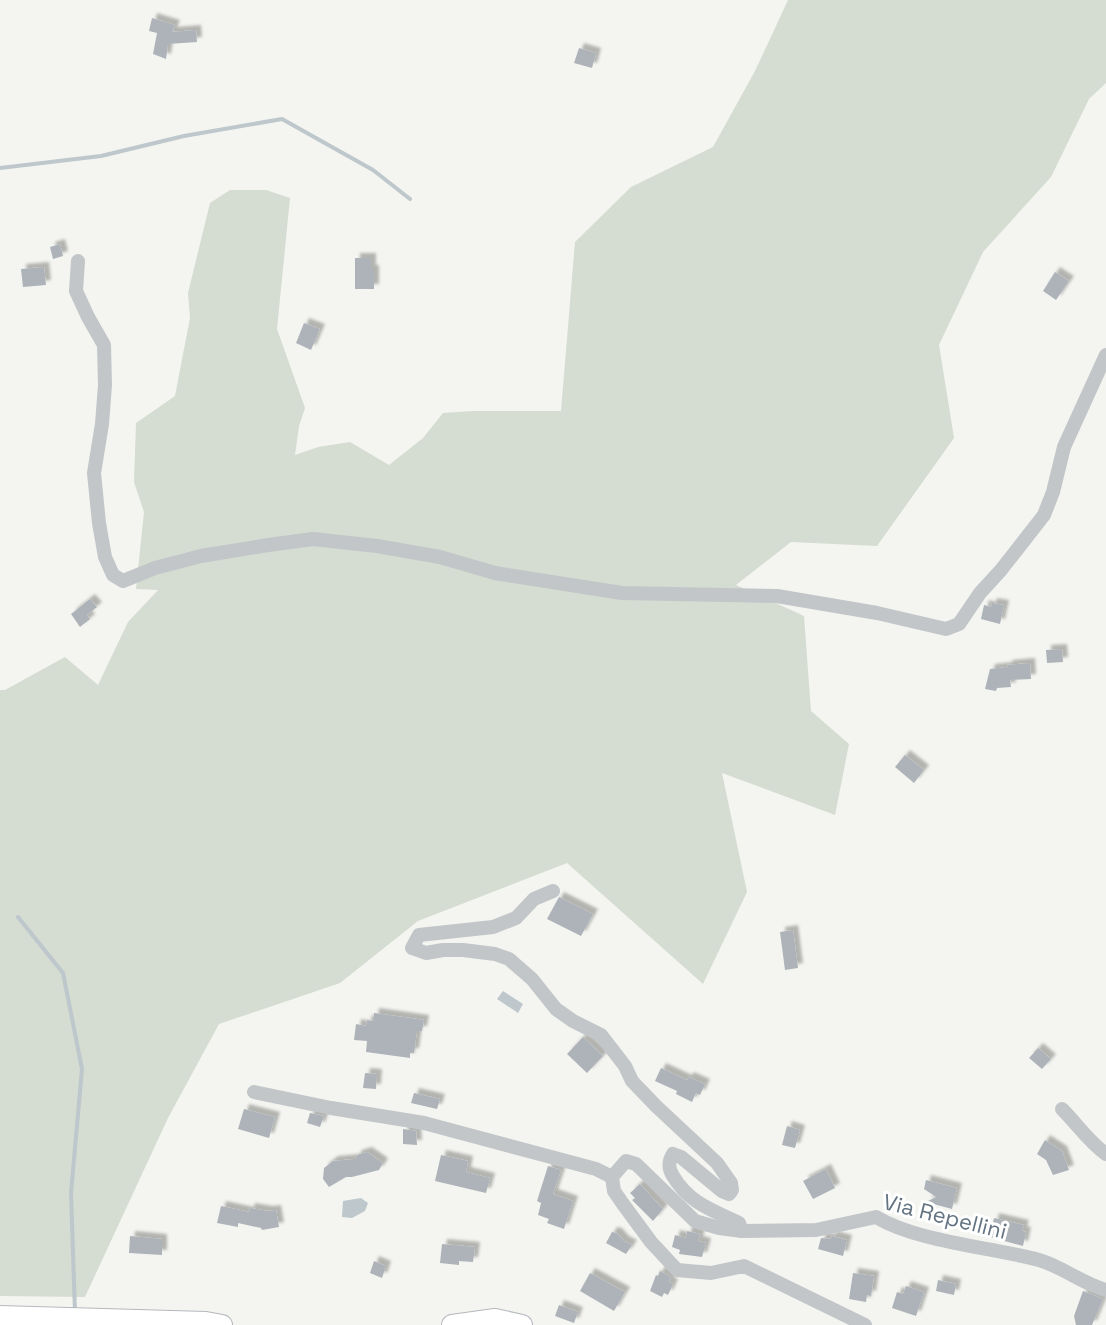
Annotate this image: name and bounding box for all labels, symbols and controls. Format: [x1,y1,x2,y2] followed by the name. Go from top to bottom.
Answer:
[880,1187,1010,1245] street label: Via Repellini

